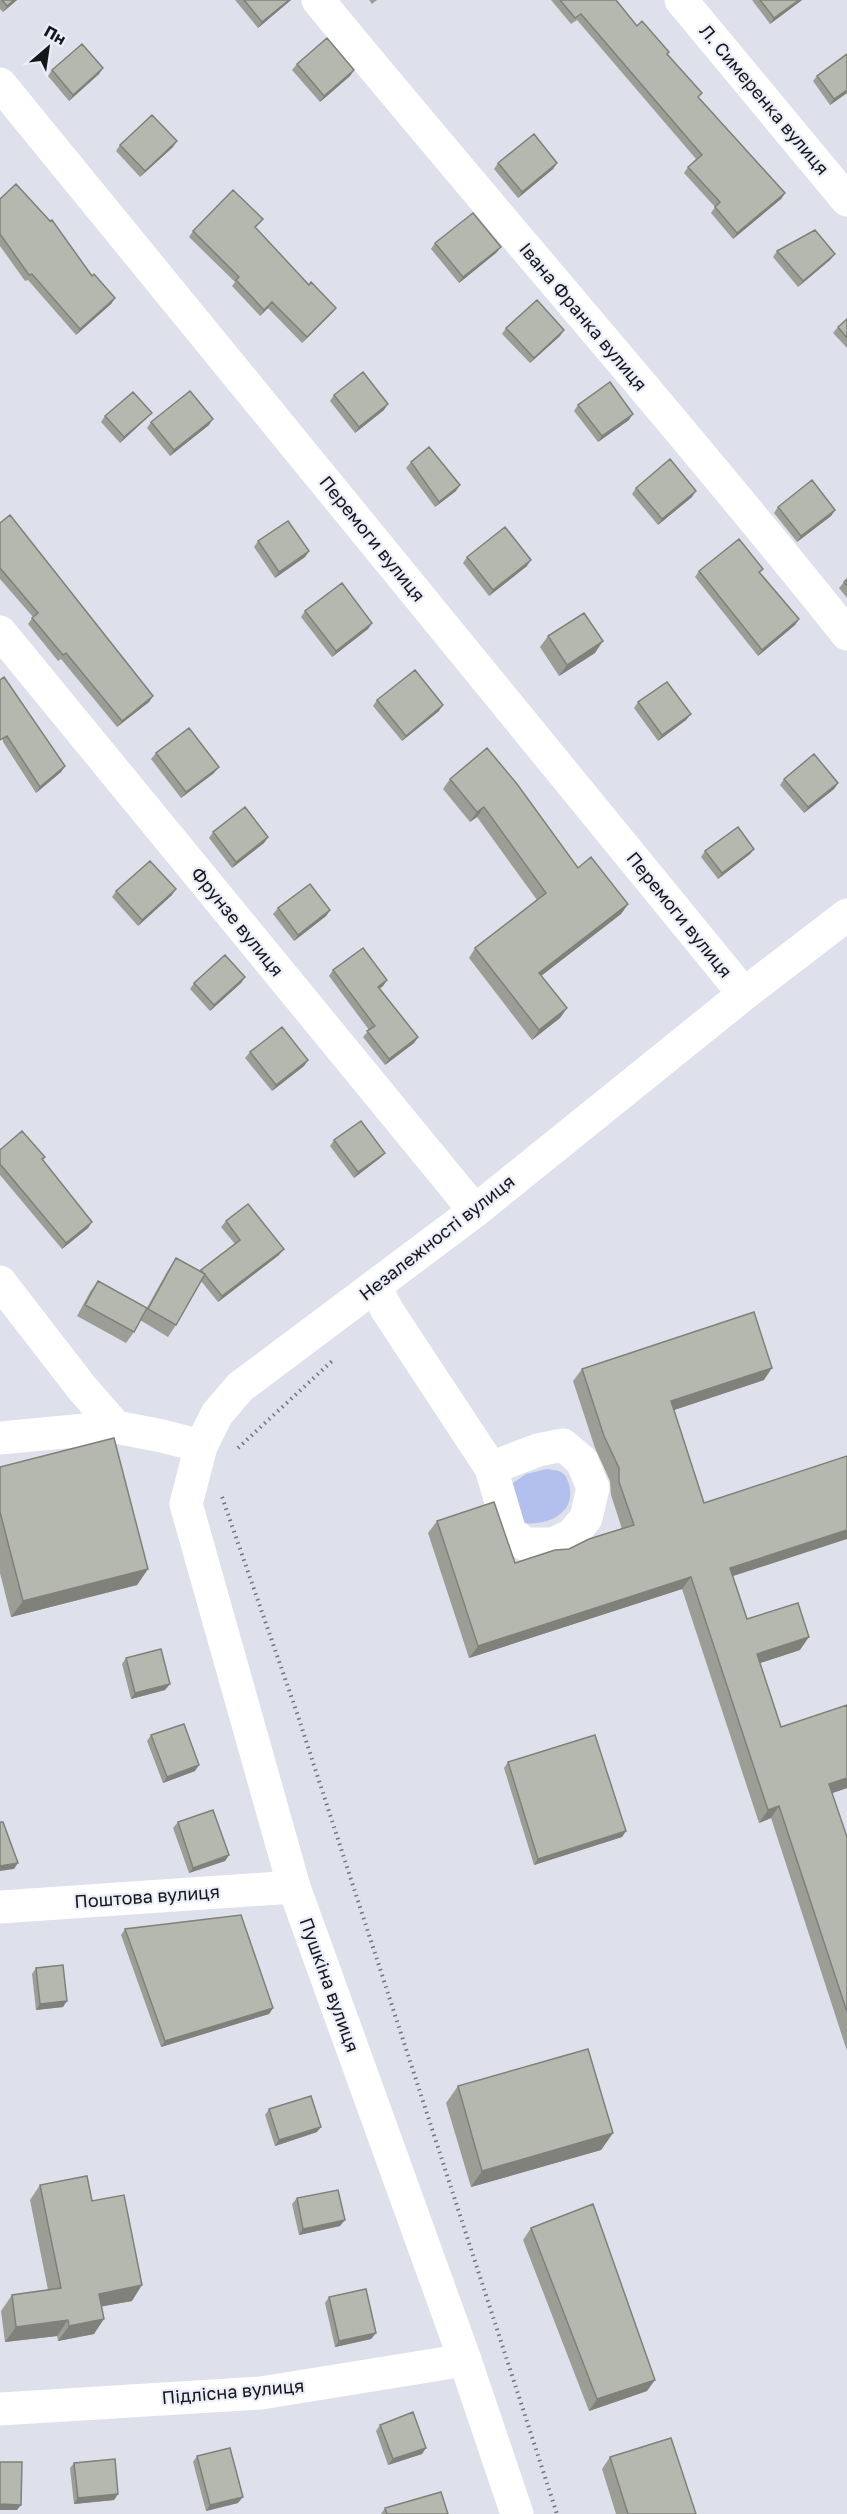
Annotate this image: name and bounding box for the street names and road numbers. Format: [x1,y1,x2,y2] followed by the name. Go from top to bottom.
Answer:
[695,20,834,179] street label: Л. Симеренка вулиця
[515,238,652,395] street label: Івана Франка вулиця
[315,471,430,606] street label: Перемоги вулиця
[622,847,737,982] street label: Перемоги вулиця
[187,862,289,980] street label: Фрунзе вулиця
[354,1170,518,1305] street label: Незалежності вулиця
[73,1880,220,1912] street label: Поштова вулиця
[295,1914,364,2055] street label: Пушкіна вулиця
[161,2374,305,2408] street label: Підлісна вулиця

